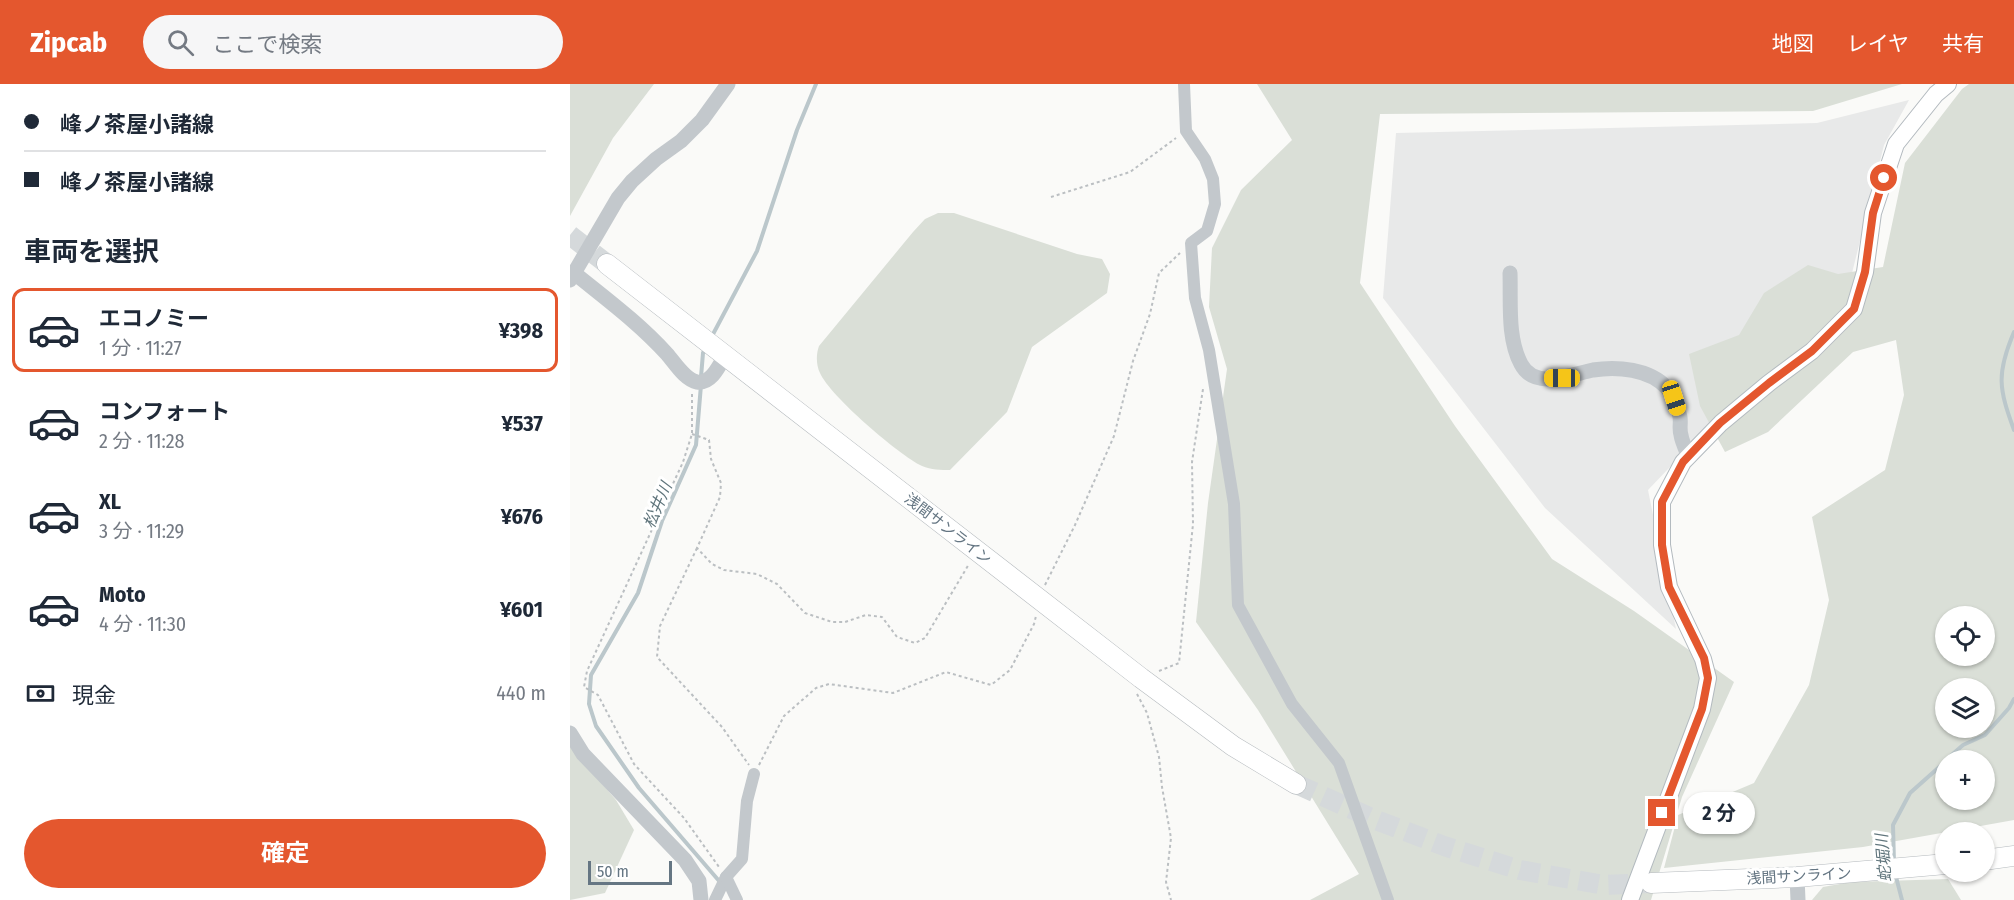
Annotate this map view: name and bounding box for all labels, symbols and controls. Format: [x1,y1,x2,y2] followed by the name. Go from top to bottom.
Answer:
[143,15,563,69] search box
[30,26,107,59] text: Zipcab
[164,26,197,59] icon: search
[212,31,322,58] text: ここで検索
[1772,31,1814,57] text: 地図
[1847,31,1909,57] text: レイヤ
[1942,31,1984,57] text: 共有
[60,111,214,138] text: 峰ノ茶屋小諸線
[1870,164,1897,191] route start
[60,169,214,196] text: 峰ノ茶屋小諸線
[24,236,159,268] text: 車両を選択
[27,303,81,357] icon: car
[99,305,209,332] text: エコノミー
[499,317,543,344] text: ¥398
[99,336,181,360] text: 1 分 · 11:27
[1544,369,1580,387] car
[1660,378,1688,418] car
[27,396,81,450] icon: car
[99,398,230,425] text: コンフォート
[502,410,543,437] text: ¥537
[99,429,185,453] text: 2 分 · 11:28
[639,478,676,531] water label: 松井川
[99,488,121,515] text: XL
[27,489,81,543] icon: car
[901,490,995,568] street label: 浅間サンライン
[501,503,543,530] text: ¥676
[99,519,184,543] text: 3 分 · 11:29
[99,581,146,608] text: Moto
[27,582,81,636] icon: car
[500,596,543,623] text: ¥601
[1935,606,1995,882] map controls
[1935,606,1995,666] button: locate
[99,612,186,636] text: 4 分 · 11:30
[24,677,57,710] icon: cash
[1935,678,1995,738] button: layers
[496,681,546,705] text: 440 m
[72,682,116,709] text: 現金
[1935,750,1995,810] button: +
[1683,792,1755,834] callout: 2 分
[1648,799,1675,826] route end
[1702,801,1736,825] text: 2 分
[24,819,546,888] button: 確定
[1935,822,1995,882] button: −
[1872,831,1895,883] water label: 蛇堀川
[588,858,672,886] scale bar
[597,862,629,881] text: 50 m
[1746,864,1852,888] street label: 浅間サンライン

